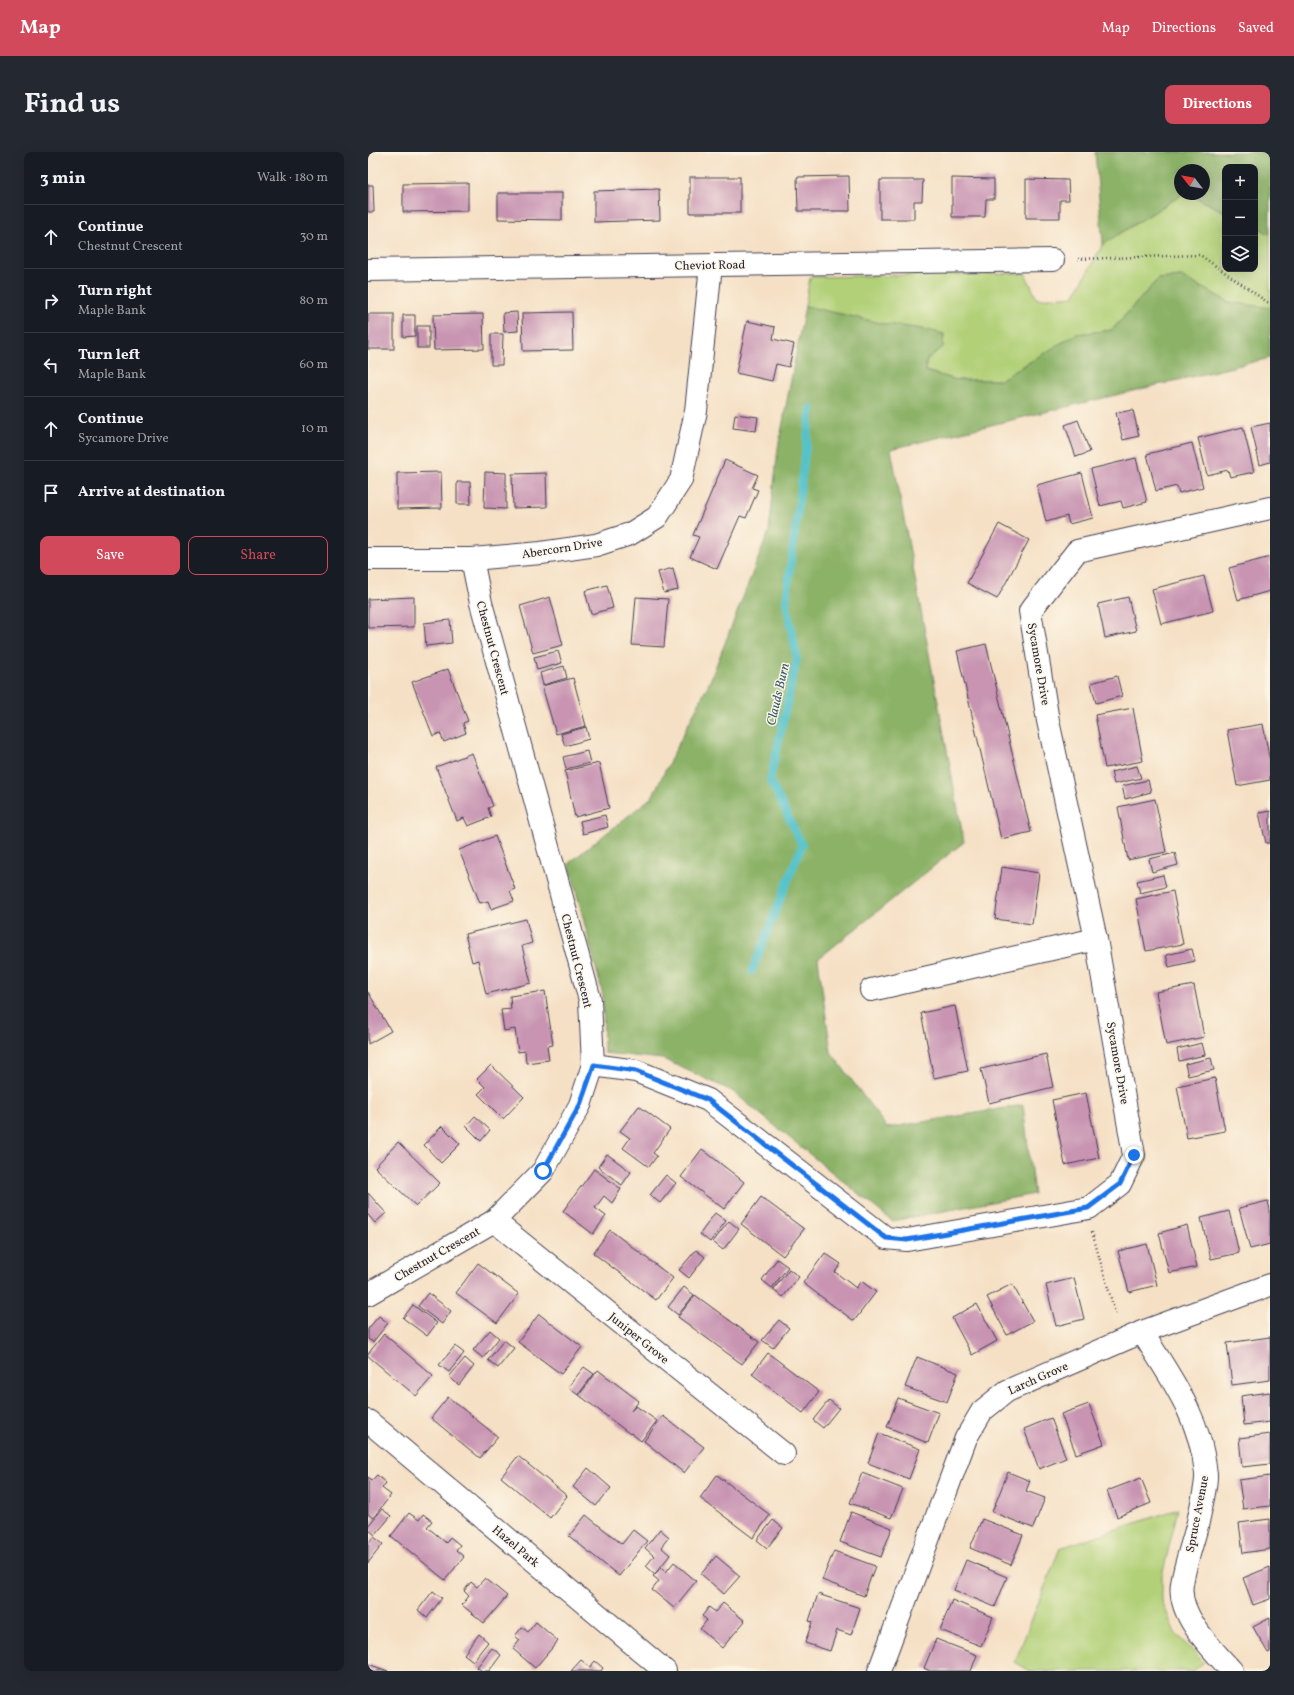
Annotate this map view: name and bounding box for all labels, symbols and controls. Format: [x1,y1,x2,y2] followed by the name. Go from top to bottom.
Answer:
[20,15,61,41] text: Map
[1102,19,1130,38] text: Map
[1152,19,1216,38] text: Directions
[1238,19,1274,38] text: Saved
[24,85,120,124] text: Find us
[1165,85,1270,124] button: Directions
[1174,164,1210,200] north arrow
[1222,164,1258,272] map controls
[1222,164,1258,200] button: +
[40,167,86,190] text: 3 min
[257,169,328,187] text: Walk · 180 m
[1222,200,1258,236] button: −
[78,217,143,238] text: Continue
[40,226,62,248] icon: ahead
[300,228,328,246] text: 30 m
[1222,236,1258,272] button: layers
[78,238,183,256] text: Chestnut Crescent
[675,257,746,275] street label: Cheviot Road
[78,281,152,302] text: Turn right
[40,290,62,312] icon: right
[299,292,328,310] text: 80 m
[78,302,146,320] text: Maple Bank
[78,345,140,366] text: Turn left
[40,354,62,376] icon: left
[300,356,328,374] text: 60 m
[78,366,146,384] text: Maple Bank
[78,409,143,430] text: Continue
[40,418,62,440] icon: ahead
[301,420,328,438] text: 10 m
[78,430,169,448] text: Sycamore Drive
[40,482,62,504] icon: arrive
[78,482,225,503] text: Arrive at destination
[521,535,604,563] street label: Abercorn Drive
[40,536,180,575] button: Save
[188,536,328,575] button: Share
[472,599,512,697] street label: Chestnut Crescent
[1023,622,1053,707] street label: Sycamore Drive
[763,661,795,728] water label: Clauds Burn
[557,912,595,1010] street label: Chestnut Crescent
[1102,1021,1132,1106] street label: Sycamore Drive
[1125,1146,1143,1164] route end
[534,1162,552,1180] route start
[392,1224,483,1286] street label: Chestnut Crescent
[605,1309,672,1368] street label: Juniper Grove
[1006,1358,1071,1399] street label: Larch Grove
[1183,1474,1213,1554] street label: Spruce Avenue
[488,1522,543,1572] street label: Hazel Park

